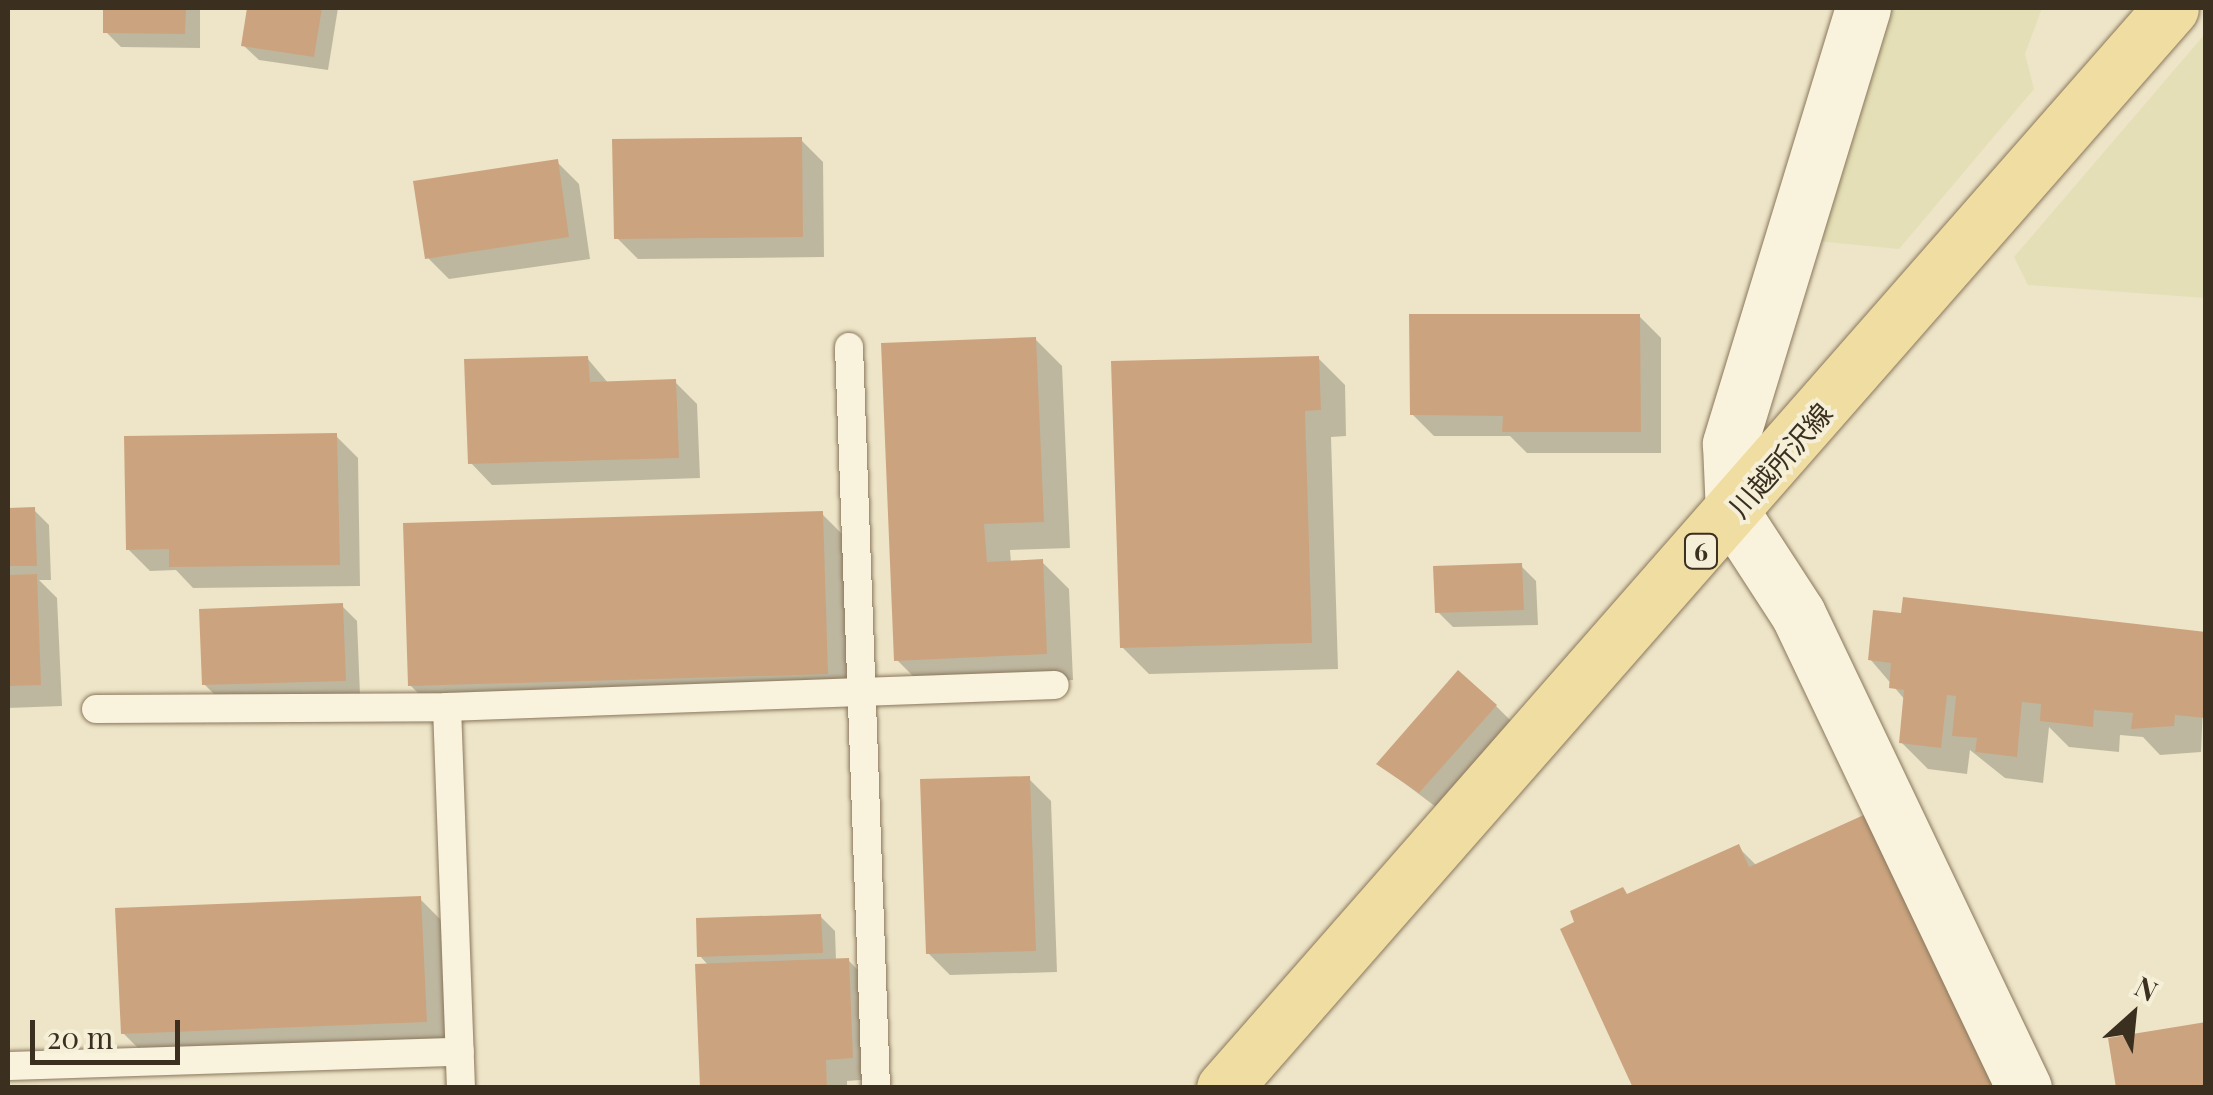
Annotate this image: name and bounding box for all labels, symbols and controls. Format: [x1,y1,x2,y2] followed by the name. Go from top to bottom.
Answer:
[1721,396,1839,524] street label: 川越所沢線
[1684,531,1718,571] road number: 6
[2083,965,2183,1065] north arrow
[2129,967,2164,1009] text: N
[35,1000,185,1062] scale bar
[47,1017,113,1057] text: 20 m

